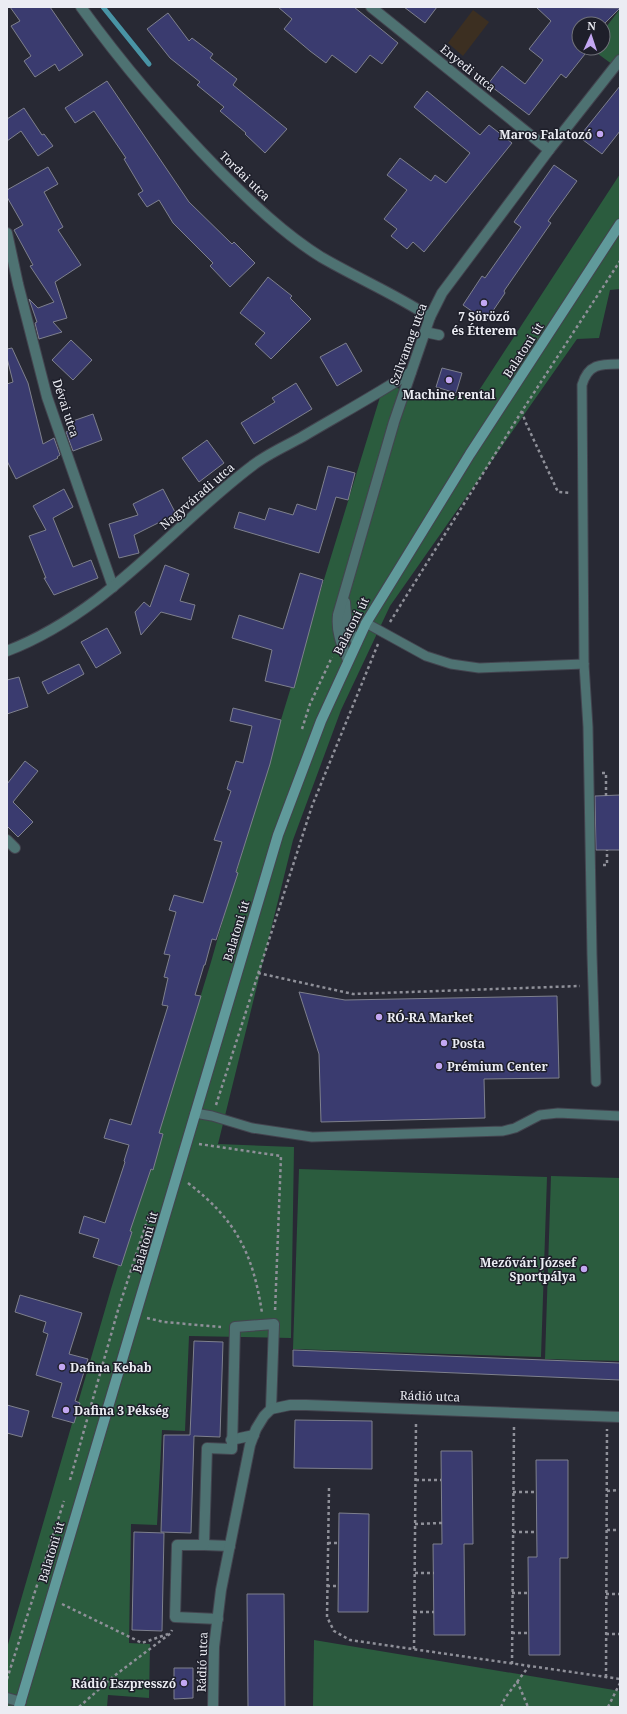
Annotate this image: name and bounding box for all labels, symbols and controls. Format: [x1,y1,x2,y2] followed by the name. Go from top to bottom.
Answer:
[571,16,611,56] north arrow
[587,18,597,33] text: N
[437,40,500,96] street label: Enyedi utca
[499,126,592,143] place label: Maros Falatozó
[595,129,605,139] marker: Maros Falatozó
[216,147,274,205] street label: Tordai utca
[479,298,489,308] marker: 7 Söröző és Étterem
[385,300,431,387] street label: Szilvamag utca
[451,308,517,339] place label: 7 Söröző és Étterem
[499,319,547,381] street label: Balatoni út
[444,375,454,385] marker: Machine rental
[49,377,83,440] street label: Dévai utca
[403,386,496,403] place label: Machine rental
[156,459,238,533] street label: Nagyváradi utca
[329,594,373,658] street label: Balatoni út
[219,898,253,964] street label: Balatoni út
[387,1009,473,1026] place label: RÓ-RA Market
[374,1012,384,1022] marker: RÓ-RA Market
[452,1035,485,1052] place label: Posta
[439,1038,449,1048] marker: Posta
[447,1058,548,1075] place label: Prémium Center
[434,1061,444,1071] marker: Prémium Center
[128,1209,162,1275] street label: Balatoni út
[480,1254,577,1285] place label: Mezővári József Sportpálya
[579,1264,589,1274] marker: Mezővári József Sportpálya
[70,1359,152,1376] place label: Dafina Kebab
[57,1362,67,1372] marker: Dafina Kebab
[400,1386,461,1406] street label: Rádió utca
[74,1402,169,1419] place label: Dafina 3 Pékség
[61,1405,71,1415] marker: Dafina 3 Pékség
[34,1519,68,1585] street label: Balatoni út
[192,1631,212,1692] street label: Rádió utca
[72,1675,176,1692] place label: Rádió Eszpresszó
[179,1678,189,1688] marker: Rádió Eszpresszó

